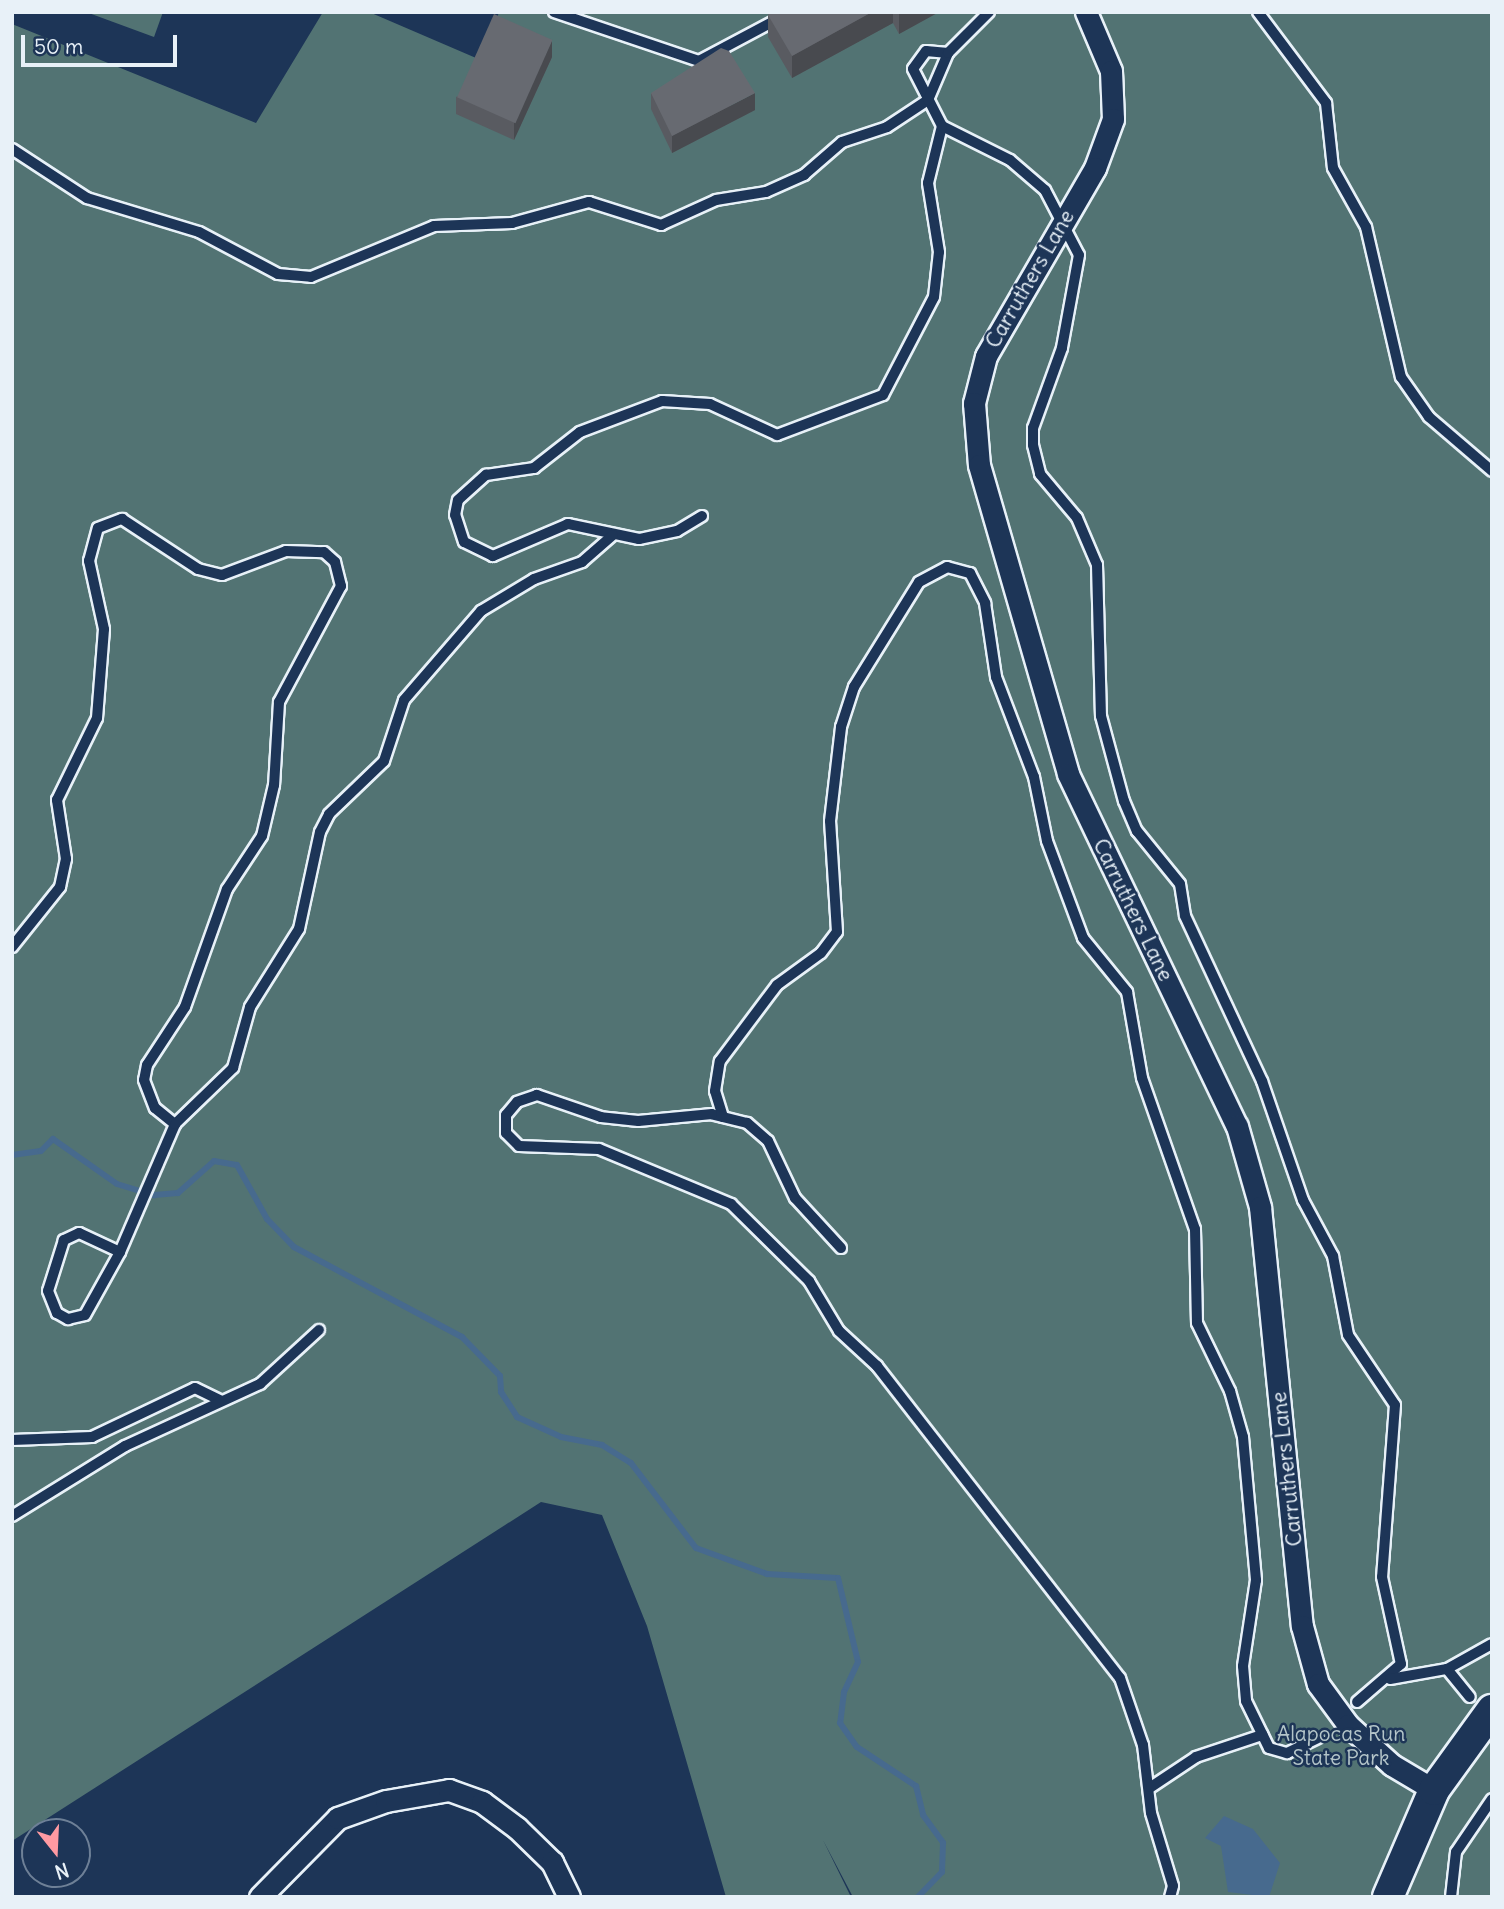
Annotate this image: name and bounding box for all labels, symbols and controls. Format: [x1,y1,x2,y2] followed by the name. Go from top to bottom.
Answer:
[24,21,180,65] scale bar
[34,33,83,60] text: 50 m
[980,205,1080,353] street label: Carruthers Lane
[1088,835,1178,985] street label: Carruthers Lane
[1266,1390,1308,1548] street label: Carruthers Lane
[1277,1721,1405,1771] park label: Alapocas Run State Park
[21,1818,91,1888] north arrow
[52,1858,72,1885] text: N

